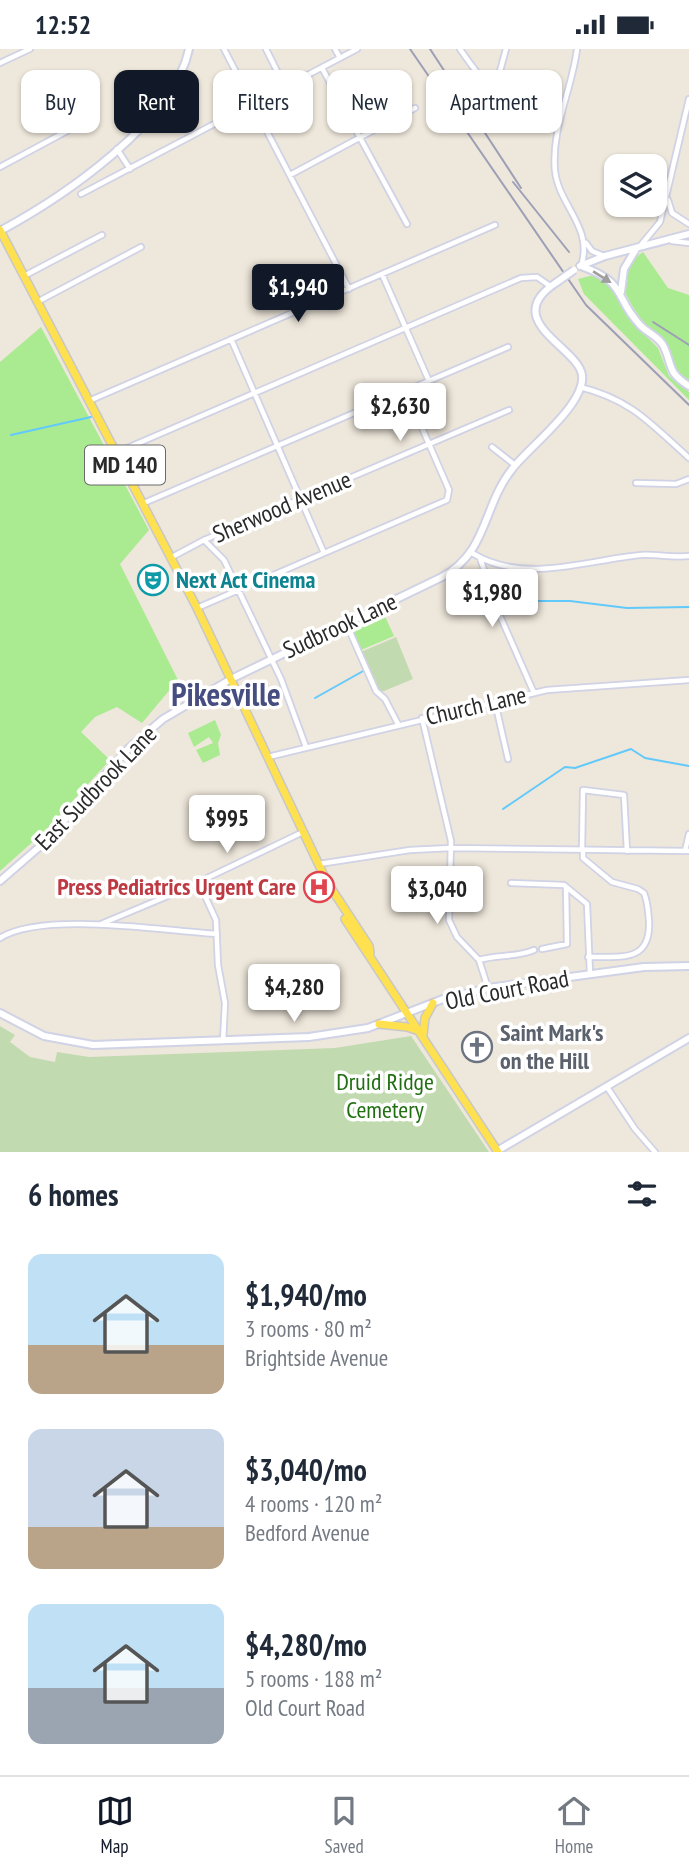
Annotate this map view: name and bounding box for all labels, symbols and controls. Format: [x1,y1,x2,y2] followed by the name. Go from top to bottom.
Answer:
[35,8,91,41] text: 12:52
[21,70,100,133] chip: Buy
[114,70,199,133] chip: Rent
[213,70,313,133] chip: Filters
[327,70,412,133] chip: New
[426,70,562,133] chip: Apartment
[604,154,667,217] map controls
[604,154,667,217] button: layers
[241,265,355,324] pin: $1,940
[593,270,612,283] one-way arrow
[268,272,328,301] text: $1,940
[343,383,457,443] pin: $2,630
[370,391,430,420] text: $2,630
[85,445,165,485] road number: MD 140
[208,463,356,550] street label: Sherwood Avenue
[136,563,170,597] theatre icon: Next Act Cinema
[176,564,315,595] place label: Next Act Cinema
[435,569,549,629] pin: $1,980
[462,577,522,606] text: $1,980
[278,586,402,665] street label: Sudbrook Lane
[171,673,281,715] district label: Pikesville
[423,679,529,732] street label: Church Lane
[28,719,163,857] street label: East Sudbrook Lane
[186,795,268,855] pin: $995
[205,803,249,832] text: $995
[380,867,494,926] pin: $3,040
[302,870,336,904] hospital icon: Press Pediatrics Urgent Care
[57,871,296,902] place label: Press Pediatrics Urgent Care
[407,874,467,903] text: $3,040
[443,962,571,1017] street label: Old Court Road
[237,965,351,1024] pin: $4,280
[264,972,324,1001] text: $4,280
[500,1017,603,1076] place label: Saint Mark's on the Hill
[460,1030,494,1064] church icon: Saint Mark's on the Hill
[336,1066,434,1125] park label: Druid Ridge Cemetery
[28,1175,119,1214] text: 6 homes
[623,1175,661,1213] icon: filters
[245,1275,367,1314] text: $1,940/mo
[84,1282,168,1366] icon: home
[245,1314,372,1343] text: 3 rooms · 80 m²
[245,1343,388,1372] text: Brightside Avenue
[245,1450,367,1489] text: $3,040/mo
[84,1457,168,1541] icon: home
[245,1489,382,1518] text: 4 rooms · 120 m²
[245,1518,370,1547] text: Bedford Avenue
[245,1625,367,1664] text: $4,280/mo
[84,1632,168,1716] icon: home
[245,1664,382,1693] text: 5 rooms · 188 m²
[245,1693,365,1722] text: Old Court Road
[96,1792,134,1858] tab: Map
[325,1792,364,1858] tab: Saved
[555,1792,593,1858] tab: Home

